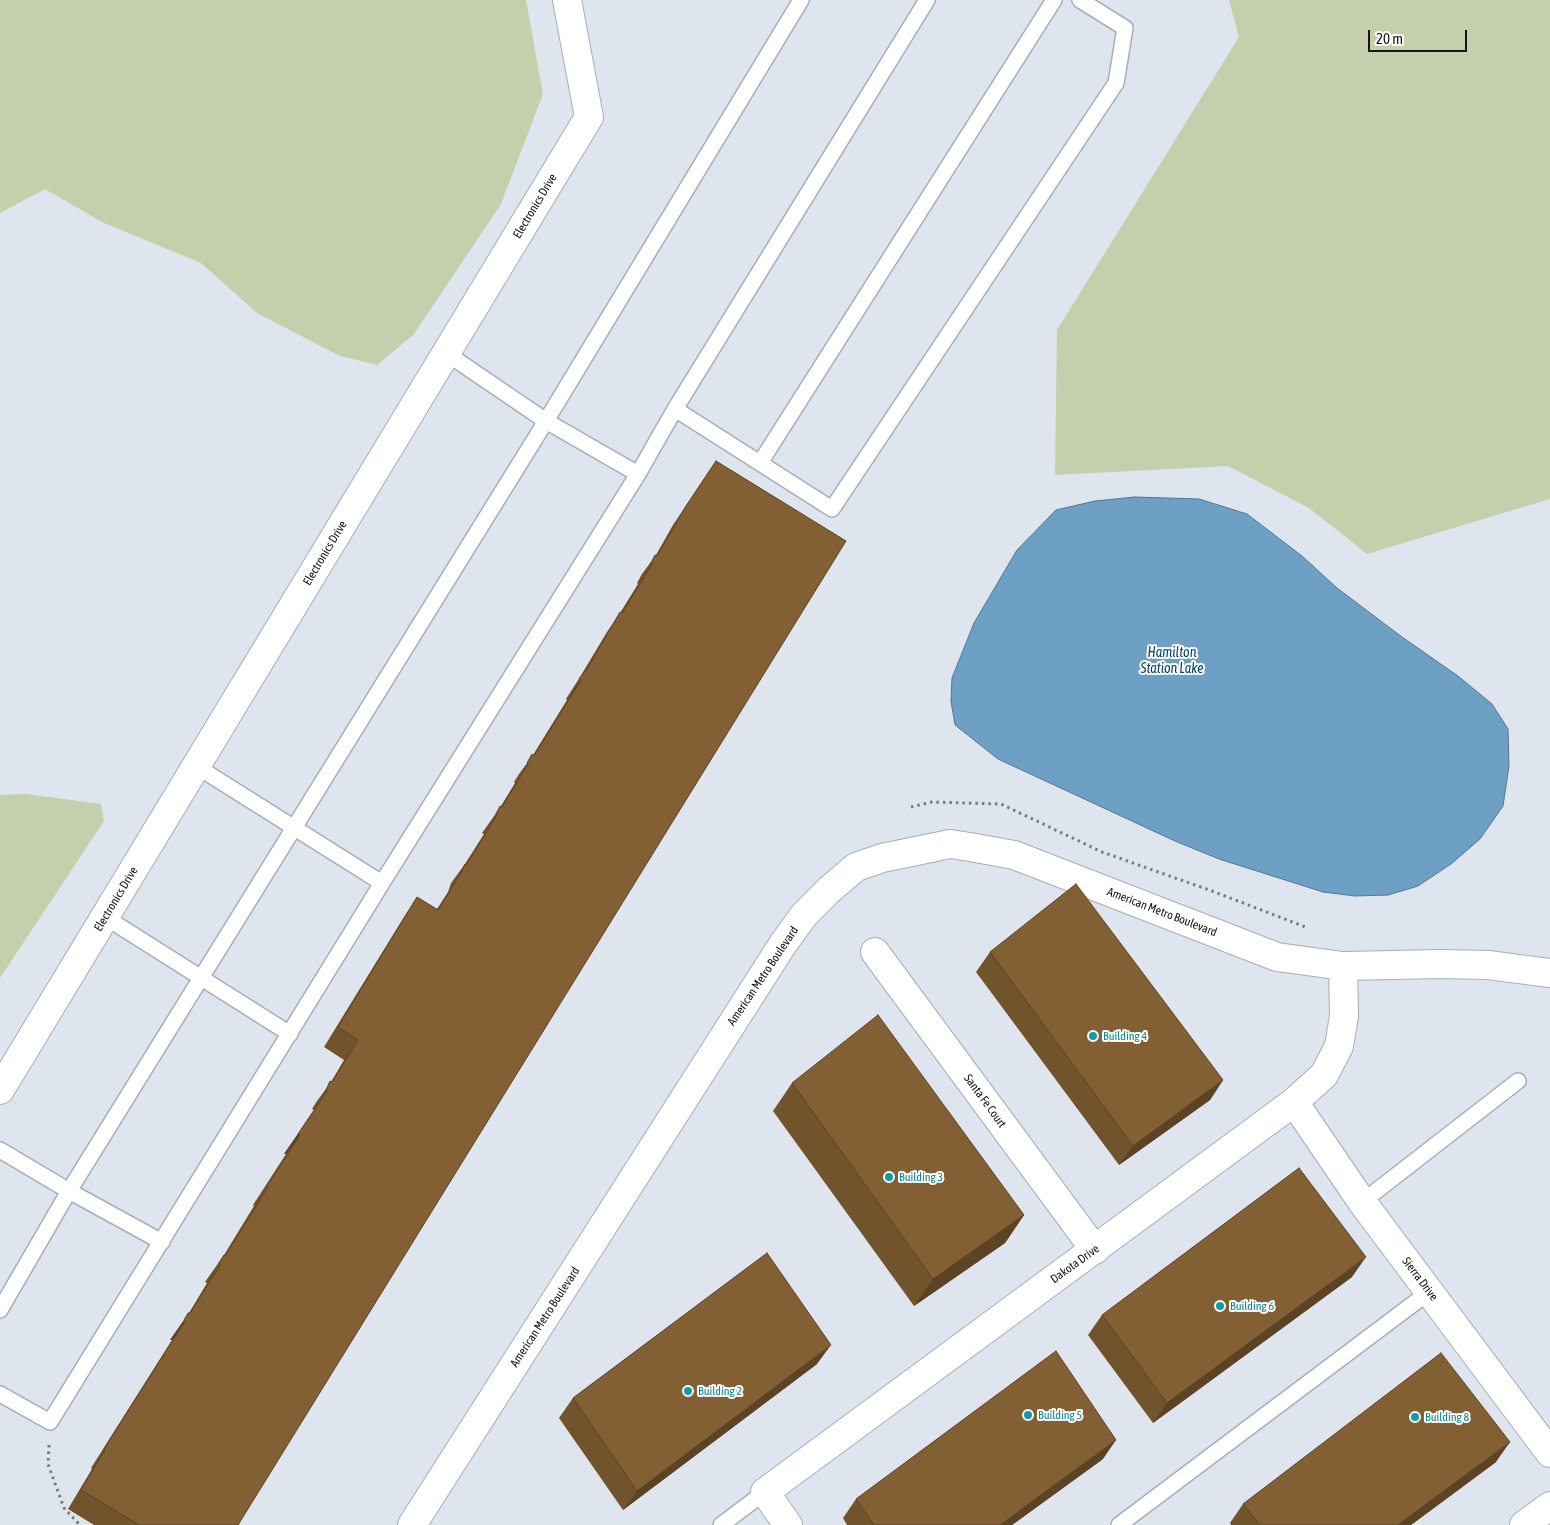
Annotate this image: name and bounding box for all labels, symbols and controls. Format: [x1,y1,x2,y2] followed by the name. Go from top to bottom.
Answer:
[1370,20,1469,52] scale bar
[1376,30,1403,47] text: 20 m
[510,171,560,241] street label: Electronics Drive
[300,518,350,588] street label: Electronics Drive
[1141,645,1203,678] water label: Hamilton Station Lake
[91,864,141,934] street label: Electronics Drive
[1105,884,1219,940] street label: American Metro Boulevard
[724,924,802,1028] street label: American Metro Boulevard
[1103,1029,1147,1043] place label: Building 4
[1087,1030,1099,1042] marker: Building 4
[961,1071,1009,1131] street label: Santa Fe Court
[899,1170,943,1184] place label: Building 3
[883,1171,895,1183] marker: Building 3
[1048,1241,1102,1287] street label: Dakota Drive
[1399,1254,1441,1304] street label: Sierra Drive
[507,1264,583,1370] street label: American Metro Boulevard
[1230,1299,1274,1313] place label: Building 6
[1214,1300,1226,1312] marker: Building 6
[698,1384,742,1398] place label: Building 2
[682,1385,694,1397] marker: Building 2
[1038,1408,1082,1422] place label: Building 5
[1022,1409,1034,1421] marker: Building 5
[1425,1410,1469,1424] place label: Building 8
[1409,1411,1421,1423] marker: Building 8

